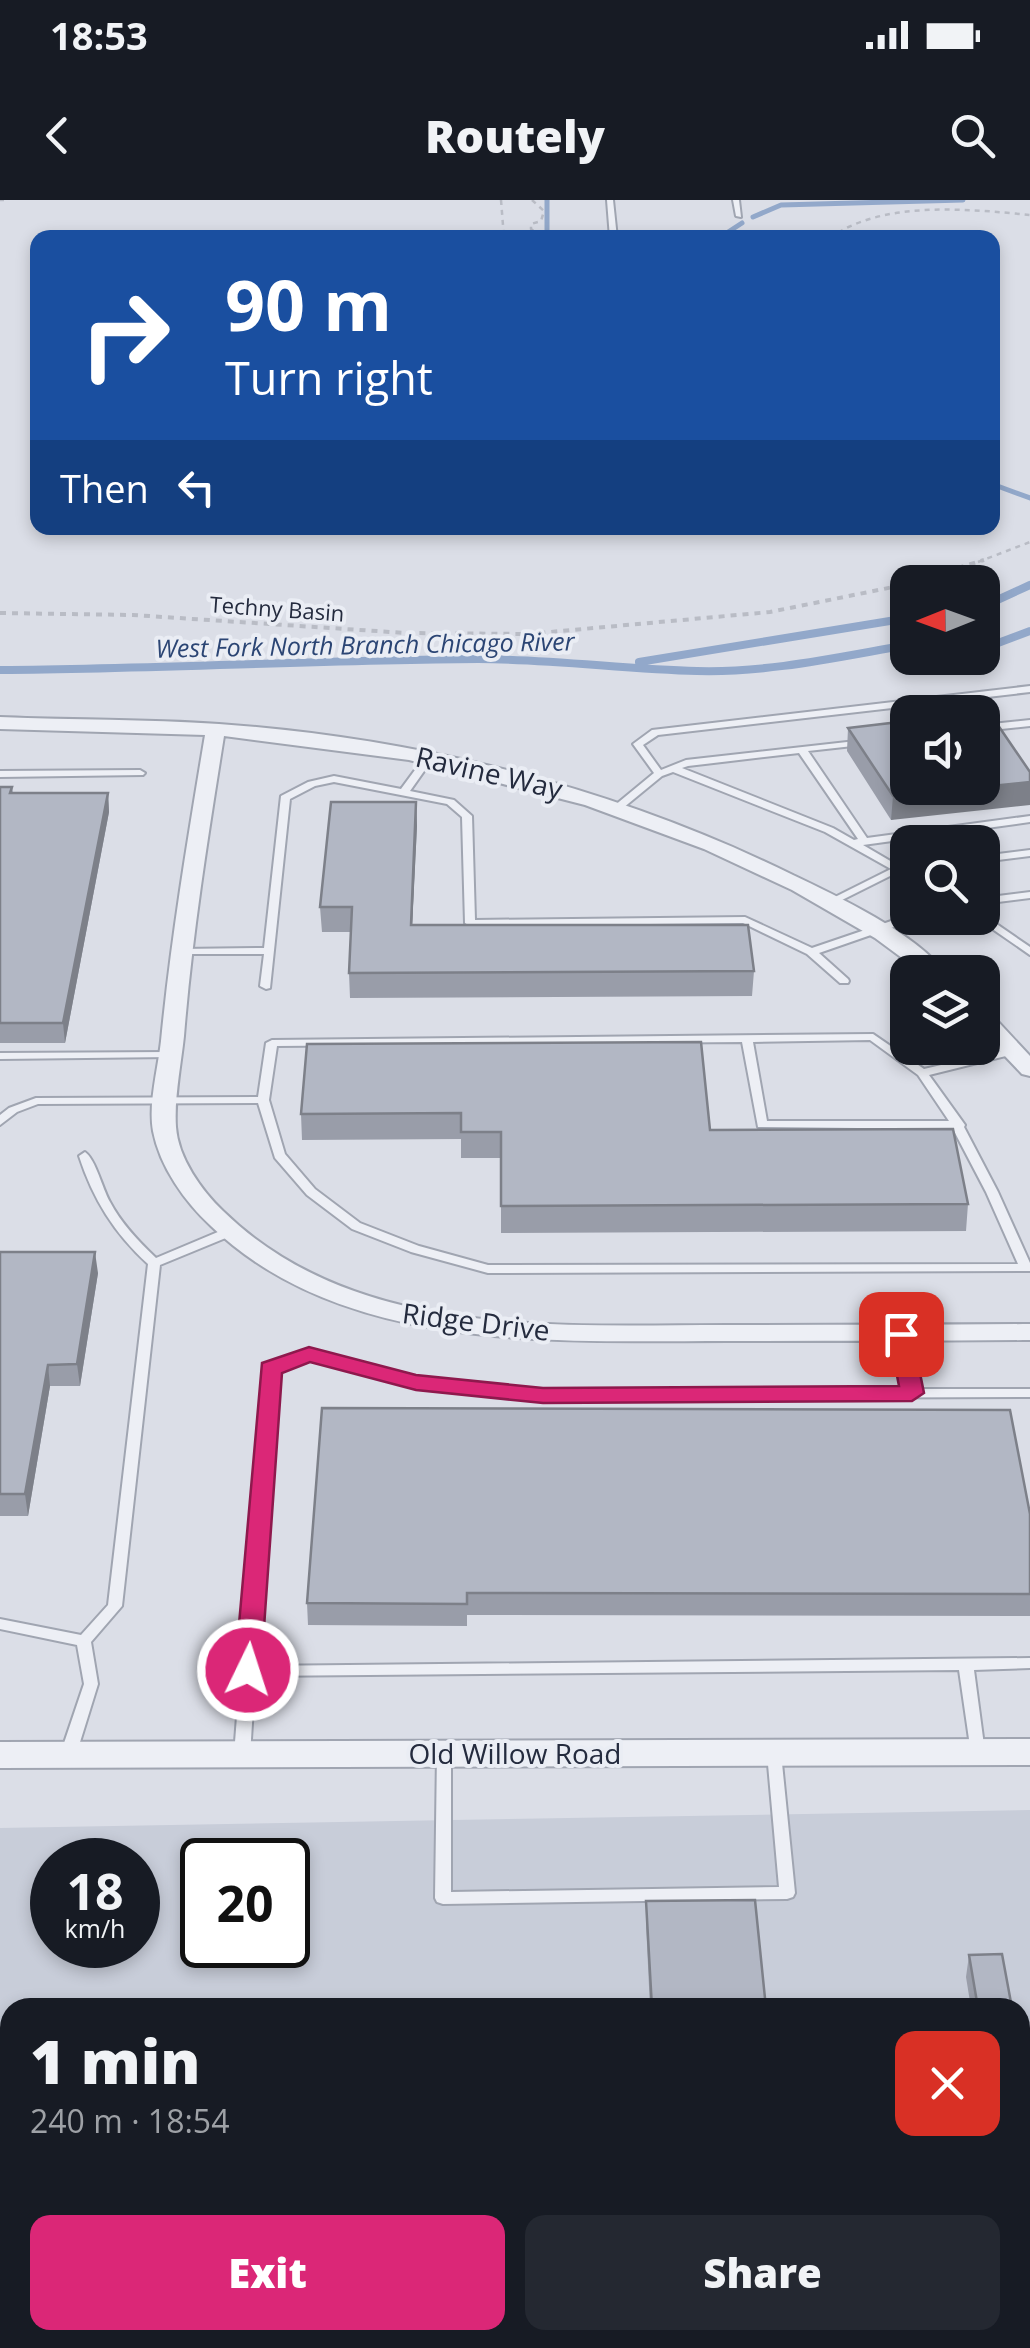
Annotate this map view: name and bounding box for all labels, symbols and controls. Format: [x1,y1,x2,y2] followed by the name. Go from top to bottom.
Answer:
[50,9,148,61] text: 18:53
[425,105,605,166] text: Routely
[30,108,85,163] icon: back
[945,108,1000,163] icon: search
[225,256,392,352] text: 90 m
[60,270,190,400] icon: right
[225,347,433,408] text: Turn right
[169,460,224,515] icon: left
[60,462,149,514] text: Then
[890,565,1000,675] north arrow
[890,565,1000,1065] map controls
[209,588,345,628] street label: Techny Basin
[155,623,576,665] water label: West Fork North Branch Chicago River
[890,695,1000,805] button: sound
[412,737,567,808] street label: Ravine Way
[890,825,1000,935] button: search
[890,955,1000,1065] button: layers
[859,1292,944,1377] pin
[400,1293,552,1349] street label: Ridge Drive
[874,1307,929,1362] icon: arrive
[196,1618,300,1722] position arrow
[409,1734,621,1772] street label: Old Willow Road
[180,1838,310,1968] speed limit sign: 20
[66,1857,124,1925] text: 18
[65,1911,125,1945] text: km/h
[30,2020,200,2102] text: 1 min
[895,2031,1000,2136] button: close
[30,2099,229,2142] text: 240 m · 18:54
[30,2215,505,2330] button: Exit
[525,2215,1000,2330] button: Share

